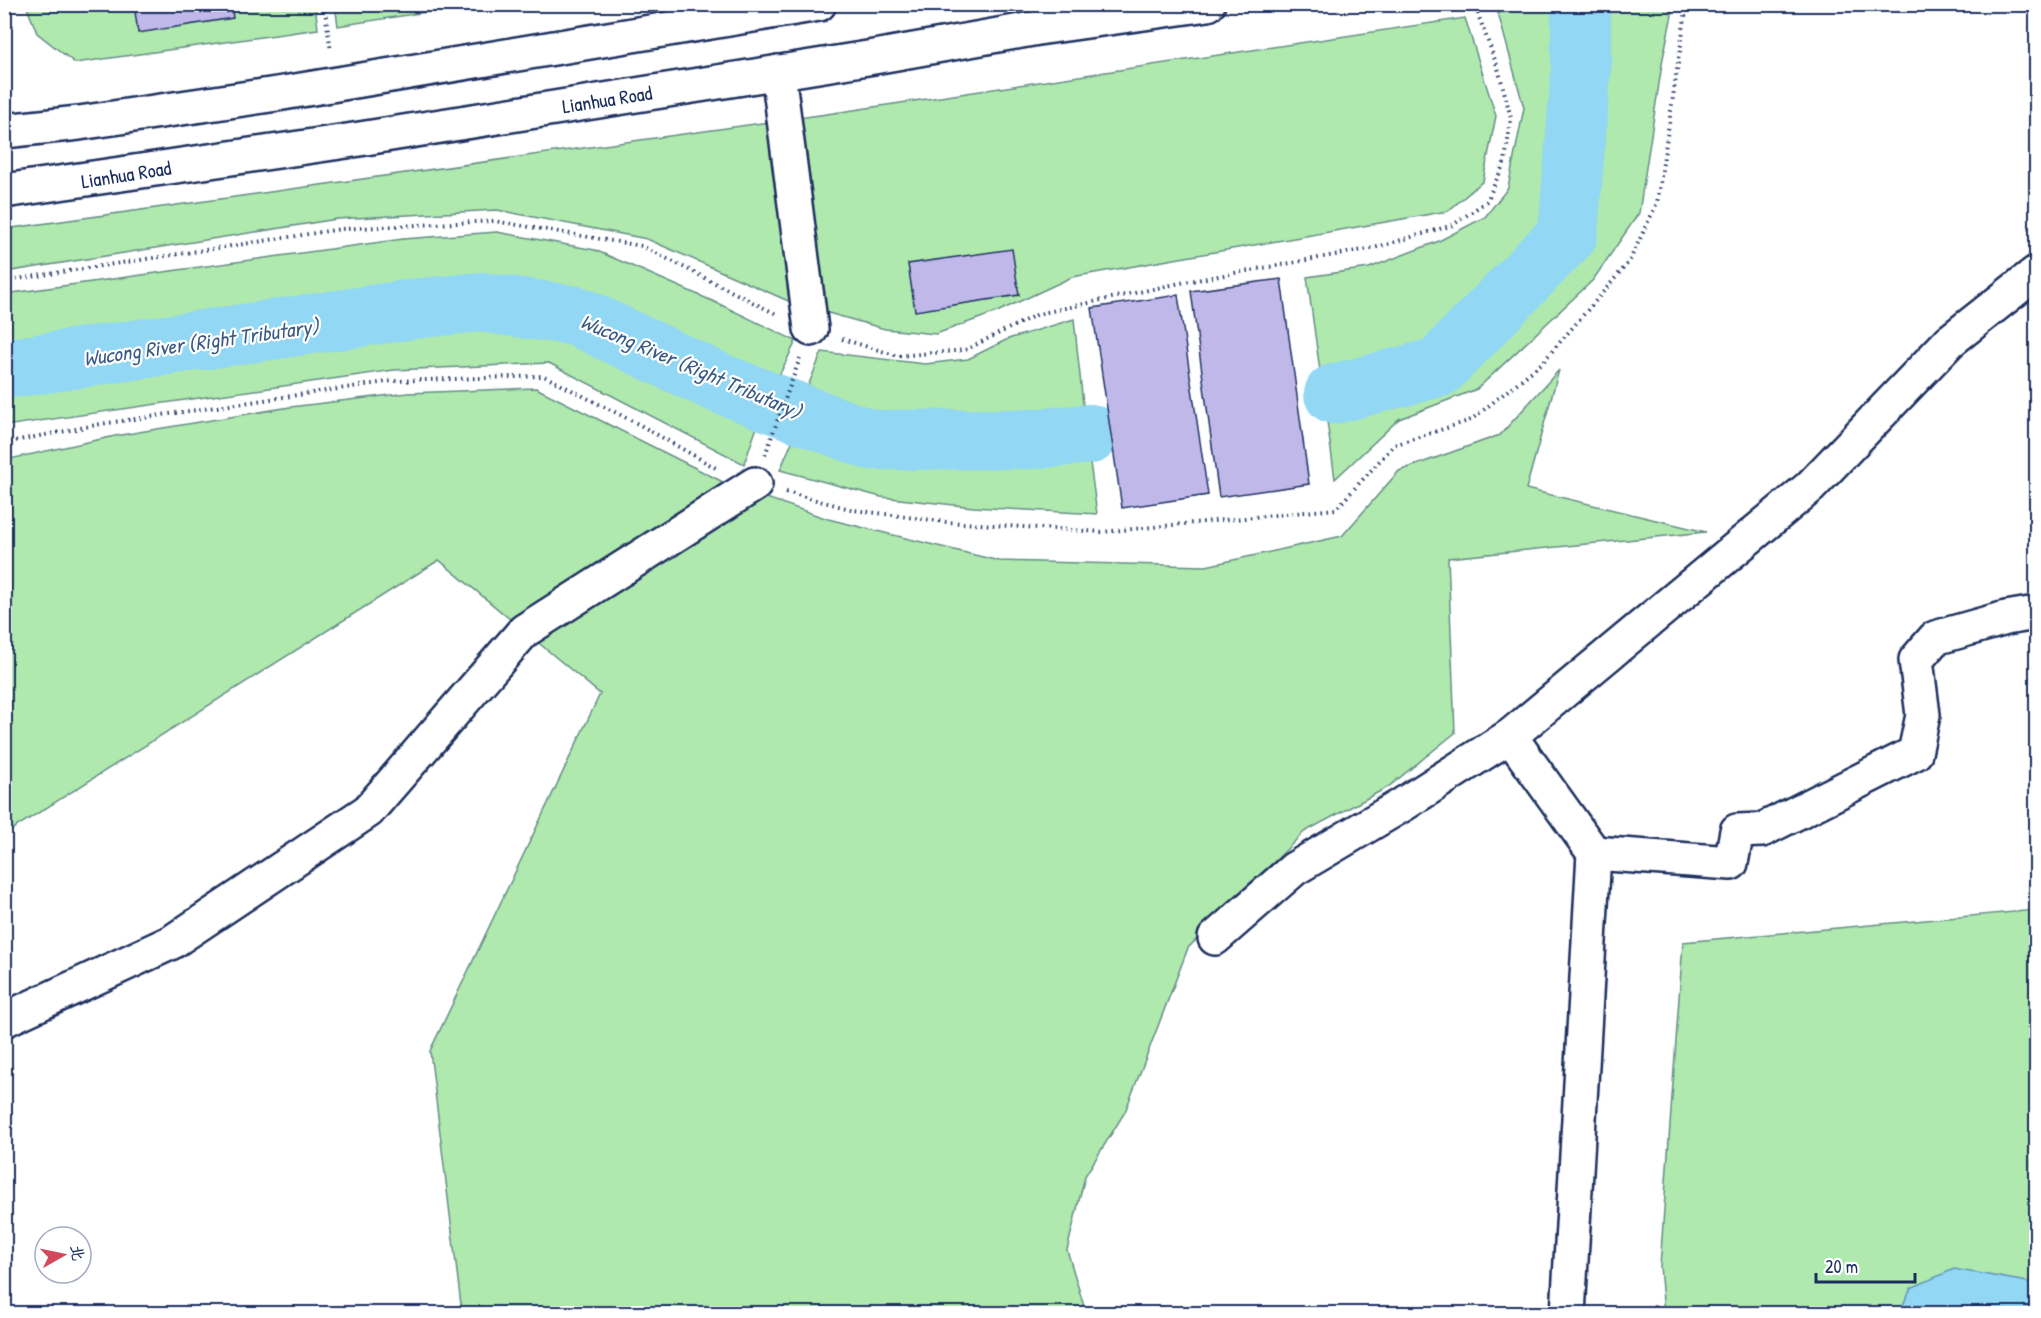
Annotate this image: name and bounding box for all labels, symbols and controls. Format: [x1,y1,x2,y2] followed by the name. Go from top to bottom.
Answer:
[560,79,654,119] street label: Lianhua Road
[79,154,173,194] street label: Lianhua Road
[576,306,807,426] water label: Wucong River (Right Tributary)
[82,311,322,373] water label: Wucong River (Right Tributary)
[33,1225,93,1285] north arrow
[66,1243,90,1262] text: 北
[1816,1246,1915,1284] scale bar
[1825,1254,1858,1279] text: 20 m

